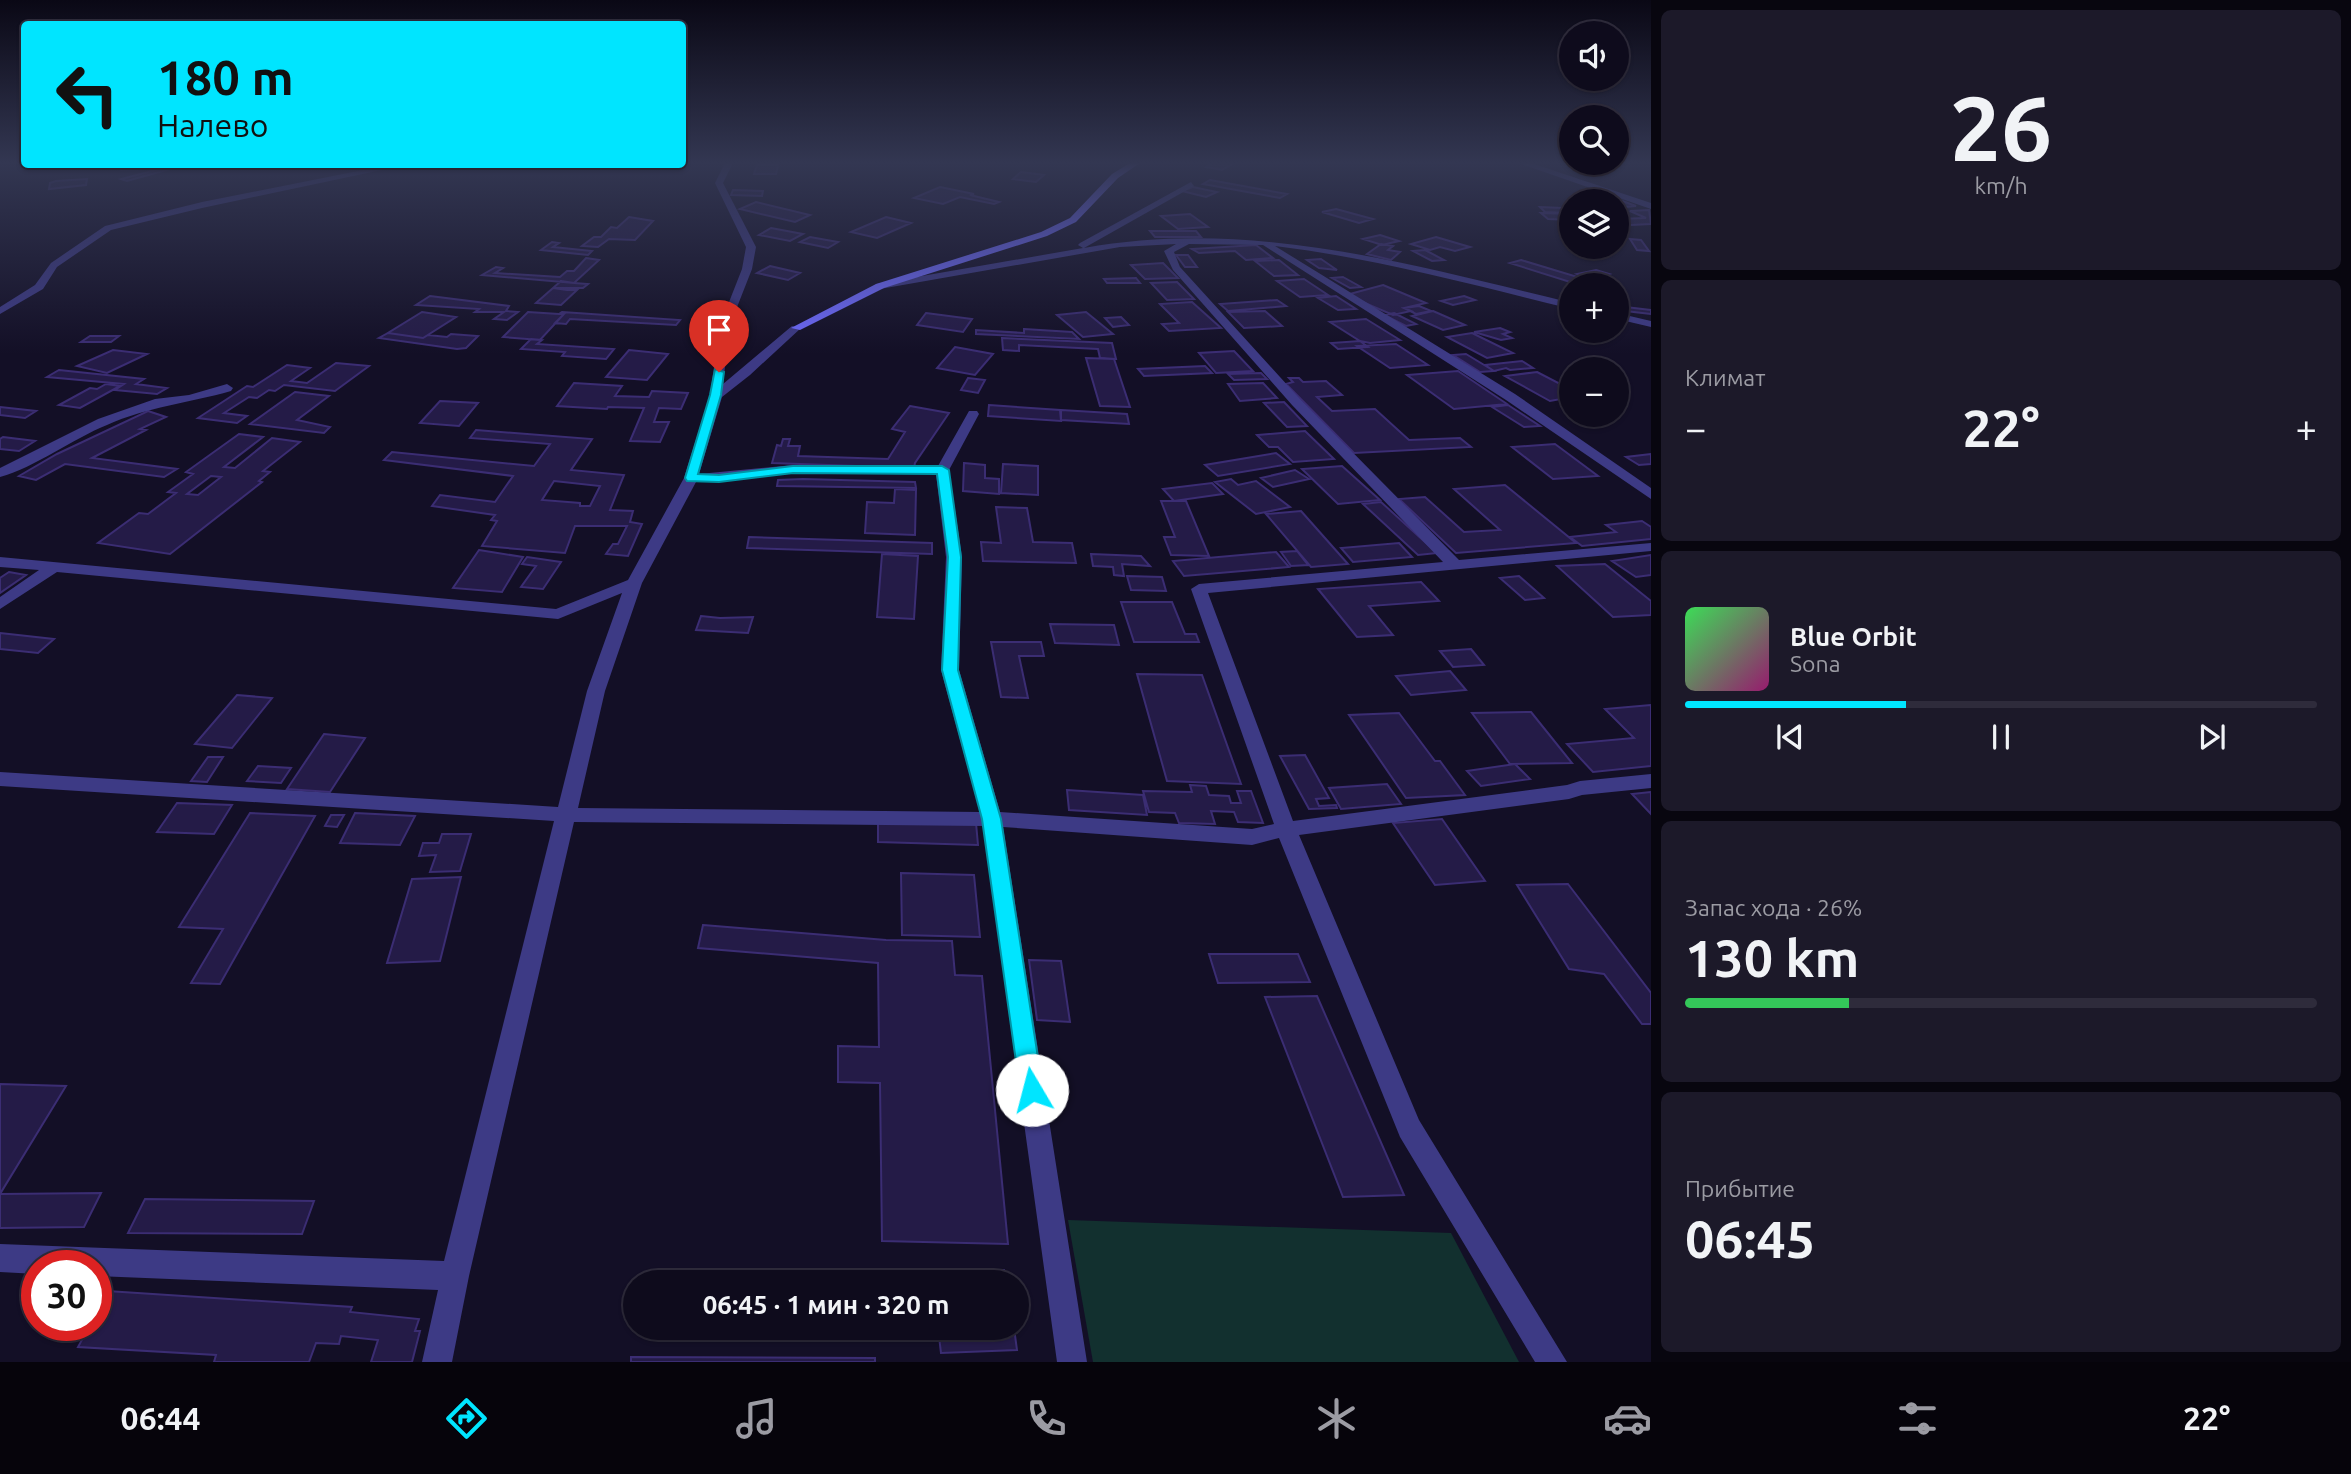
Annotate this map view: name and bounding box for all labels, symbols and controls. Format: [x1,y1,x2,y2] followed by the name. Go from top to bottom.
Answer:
[1559,21,1629,427] map controls
[1559,21,1629,91] button: sound
[42,49,133,140] icon: left
[157,49,294,104] text: 180 m
[1950,76,2052,178] text: 26
[1559,105,1629,175] button: search
[157,107,269,143] text: Налево
[1974,173,2028,198] text: km/h
[1559,189,1629,259] button: layers
[1559,273,1629,343] button: +
[689,300,749,372] pin
[700,311,738,349] icon: arrive
[1559,357,1629,427] button: −
[1685,365,1765,390] text: Климат
[1962,399,2040,457] text: 22°
[1685,407,1706,449] text: −
[2296,407,2317,449] text: +
[1790,622,1917,651] text: Blue Orbit
[1790,651,1840,676] text: Sona
[1771,718,1809,756] icon: previous
[1982,718,2020,756] icon: pause
[2193,718,2231,756] icon: next
[1685,895,1862,920] text: Запас хода · 26%
[1685,929,1859,987] text: 130 km
[995,1053,1069,1127] position arrow
[1685,1176,1795,1201] text: Прибытие
[1685,1210,1815,1268] text: 06:45
[21,1250,112,1341] speed limit sign: 30
[703,1290,949,1319] text: 06:45 · 1 мин · 320 m
[442,1394,491,1443] icon: directions
[732,1394,781,1443] icon: music
[1022,1394,1071,1443] icon: phone
[1312,1394,1361,1443] icon: climate
[1603,1394,1652,1443] icon: car
[1893,1394,1942,1443] icon: filters
[121,1400,201,1436] text: 06:44
[2183,1400,2230,1436] text: 22°

